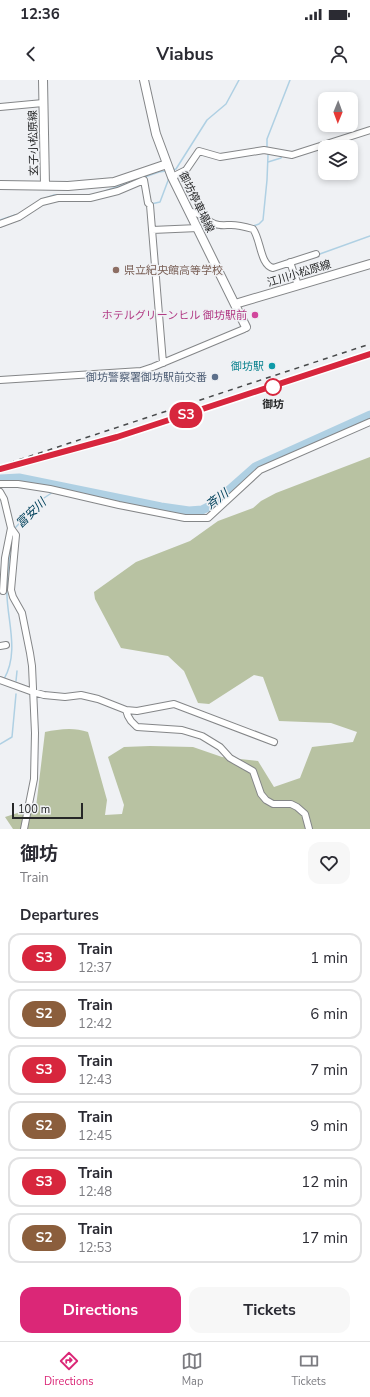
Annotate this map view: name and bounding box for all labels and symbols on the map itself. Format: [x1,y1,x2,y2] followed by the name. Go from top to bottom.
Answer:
[318,92,358,132] north arrow
[25,110,42,176] street label: 玄子小松原線
[175,168,218,235] street label: 御坊停車場線
[265,257,333,290] street label: 江川小松原線
[124,263,223,278] place label: 県立紀央館高等学校
[111,265,121,275] marker: 県立紀央館高等学校
[102,308,247,323] place label: ホテルグリーンヒル 御坊駅前
[250,310,260,320] marker: ホテルグリーンヒル 御坊駅前
[230,359,264,374] place label: 御坊駅
[267,361,277,371] marker: 御坊駅
[85,370,207,385] place label: 御坊警察署御坊駅前交番
[210,372,220,382] marker: 御坊警察署御坊駅前交番
[264,378,282,396] marker: 御坊
[262,397,284,412] place label: 御坊
[168,402,204,428] line badge: S3
[203,484,233,513] water label: 斉川
[12,493,51,531] water label: 富安川
[12,801,83,820] scale bar

